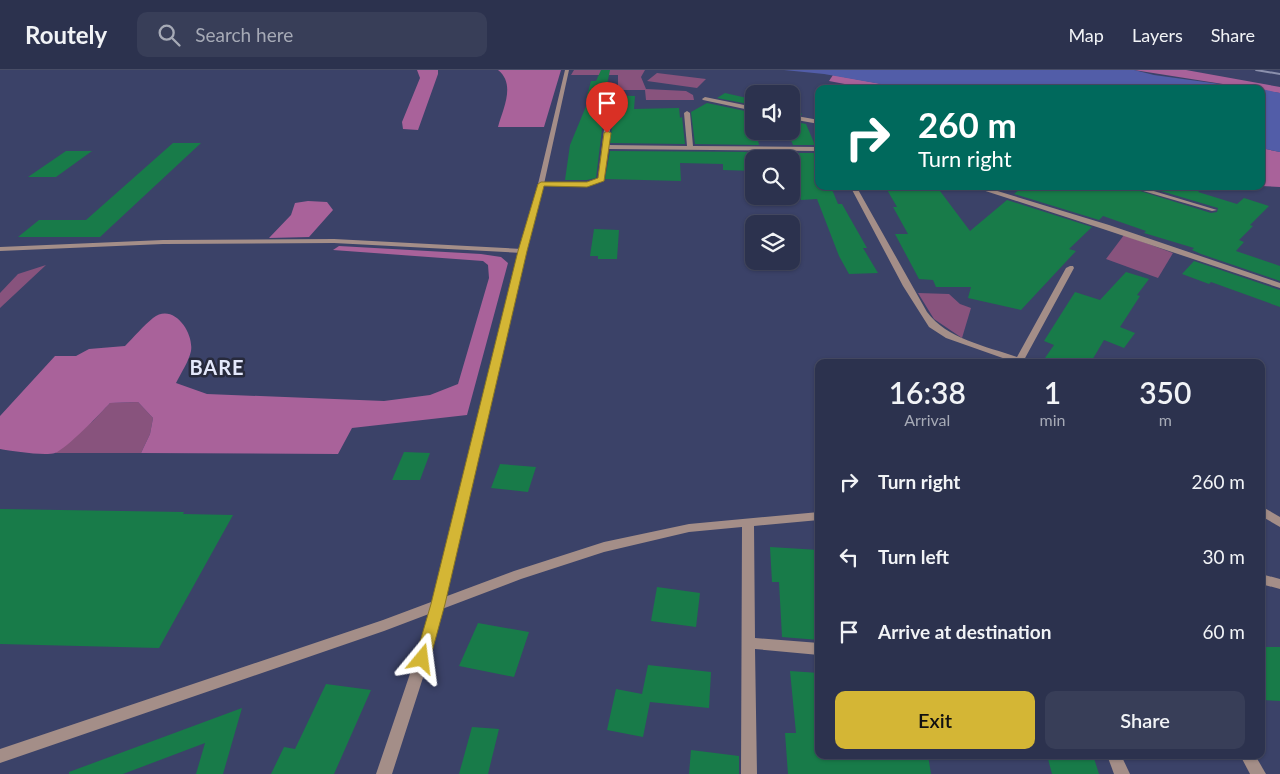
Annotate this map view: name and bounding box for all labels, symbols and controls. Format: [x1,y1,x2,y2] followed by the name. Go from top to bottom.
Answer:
[137,12,487,57] search box
[25,20,107,49] text: Routely
[155,21,183,49] icon: search
[195,23,293,46] text: Search here
[1068,24,1104,46] text: Map
[1132,24,1183,46] text: Layers
[1211,24,1255,46] text: Share
[586,82,628,133] pin
[745,85,800,270] map controls
[745,85,800,140] button: sound
[593,89,621,117] icon: arrive
[918,103,1017,145] text: 260 m
[835,105,900,170] icon: right
[918,145,1012,172] text: Turn right
[745,150,800,205] button: search
[745,215,800,270] button: layers
[189,355,245,379] district label: BARE
[889,374,966,410] text: 16:38
[1044,374,1061,410] text: 1
[1139,374,1191,410] text: 350
[904,410,950,429] text: Arrival
[1040,410,1065,429] text: min
[1159,410,1172,429] text: m
[835,468,863,496] icon: right
[878,470,960,493] text: Turn right
[1191,470,1245,493] text: 260 m
[835,543,863,571] icon: left
[878,545,949,568] text: Turn left
[1202,545,1245,568] text: 30 m
[835,618,863,646] icon: arrive
[878,620,1051,643] text: Arrive at destination
[1202,620,1245,643] text: 60 m
[395,632,447,684] position arrow
[835,691,1035,749] button: Exit
[1045,691,1245,749] button: Share

